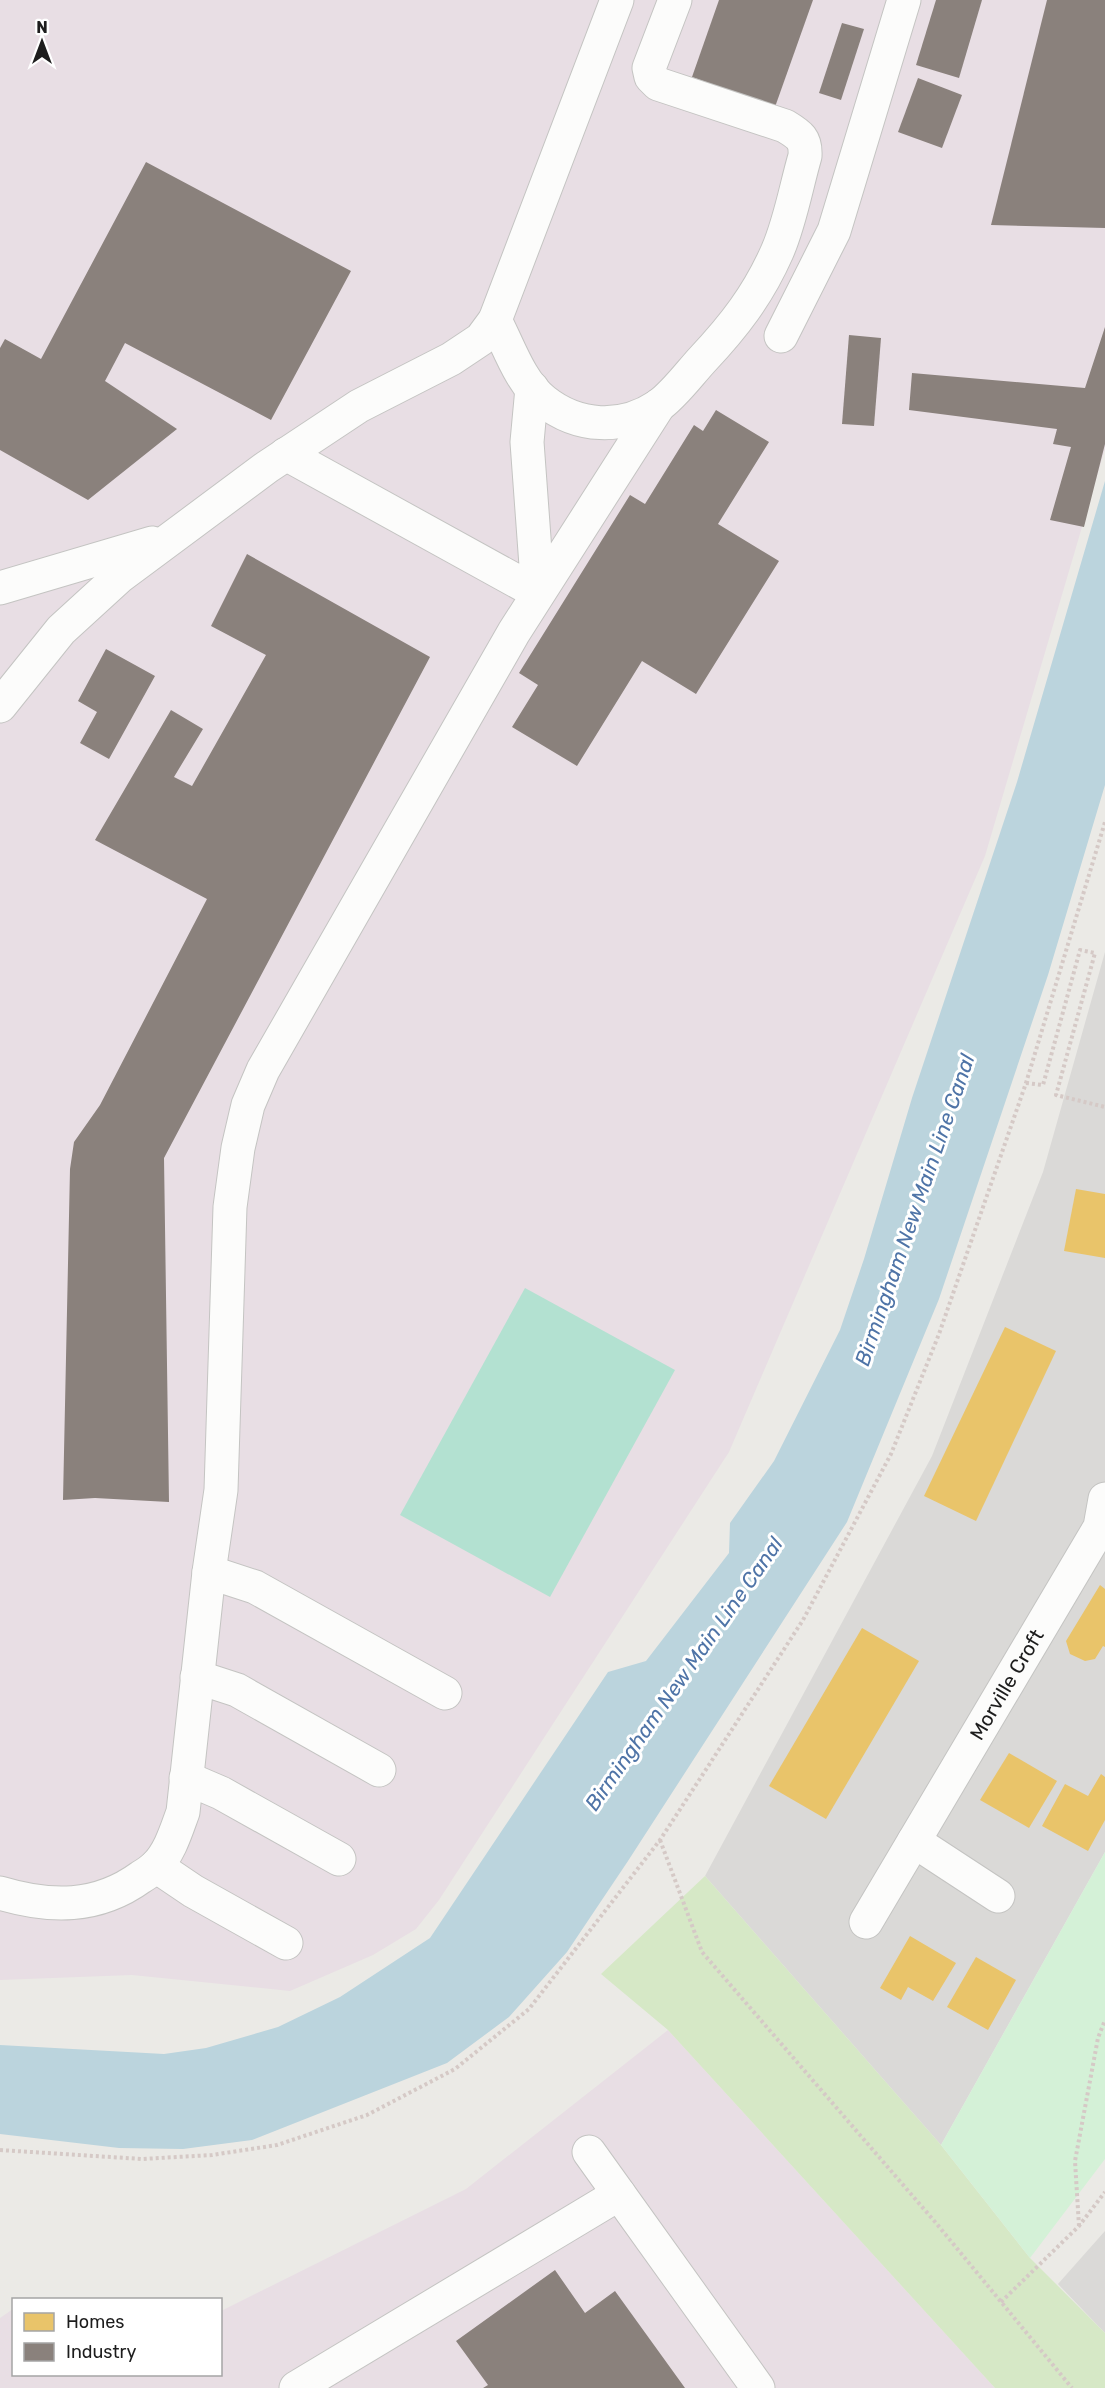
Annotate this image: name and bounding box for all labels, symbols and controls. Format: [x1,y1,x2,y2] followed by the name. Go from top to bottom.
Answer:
[12,12,72,72] north arrow
[36,18,48,37] text: N
[849,1050,980,1369] water label: Birmingham New Main Line Canal
[579,1531,788,1815] water label: Birmingham New Main Line Canal
[965,1625,1049,1744] street label: Morville Croft
[12,2298,222,2376] legend
[66,2311,124,2333] text: Homes
[66,2341,136,2363] text: Industry

